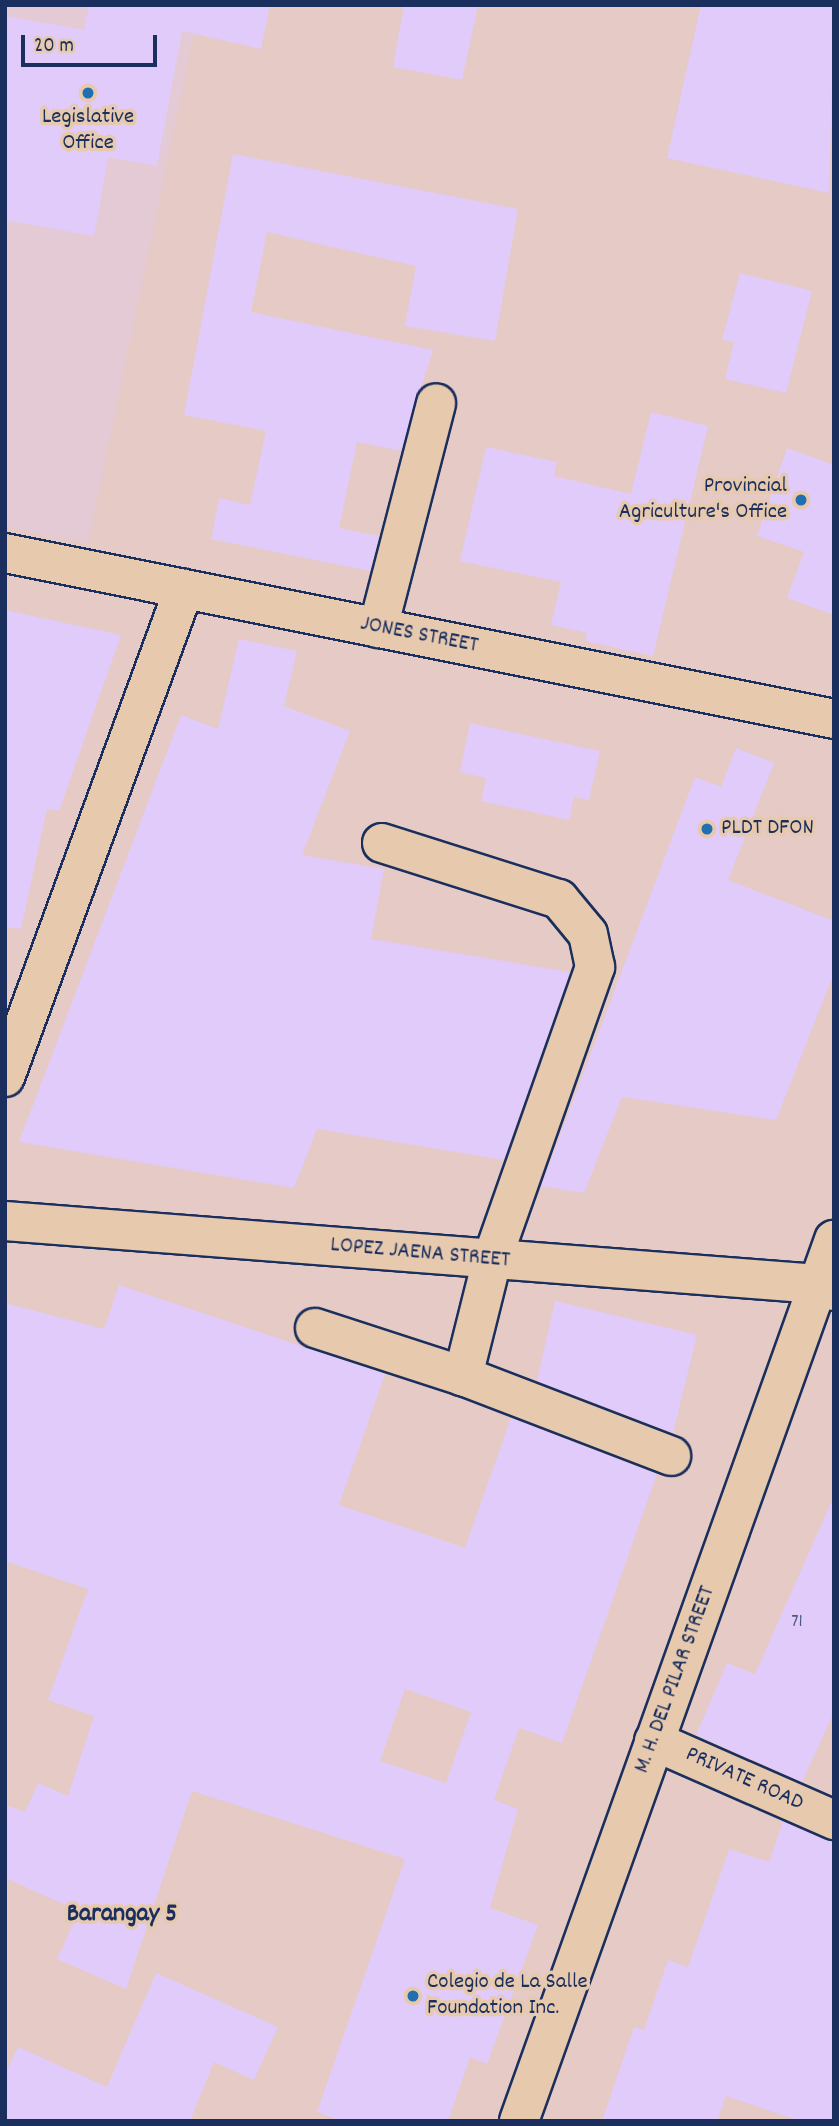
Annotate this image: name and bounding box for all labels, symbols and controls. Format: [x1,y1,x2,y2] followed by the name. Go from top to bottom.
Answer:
[24,21,161,65] scale bar
[34,32,74,62] text: 20 m
[80,85,96,101] marker: Legislative Office
[42,104,134,158] place label: Legislative Office
[619,473,787,527] place label: Provincial Agriculture's Office
[793,492,809,508] marker: Provincial Agriculture's Office
[358,611,480,661] street label: JONES STREET
[721,815,814,843] place label: PLDT DFON
[699,821,715,837] marker: PLDT DFON
[329,1232,511,1276] street label: LOPEZ JAENA STREET
[629,1583,723,1777] street label: M. H. DEL PILAR STREET
[791,1612,803,1634] house number: 71
[681,1742,807,1818] street label: PRIVATE ROAD
[67,1899,177,1931] district label: Barangay 5
[427,1969,588,2023] place label: Colegio de La Salle Foundation Inc.
[405,1988,421,2004] marker: Colegio de La Salle Foundation Inc.

